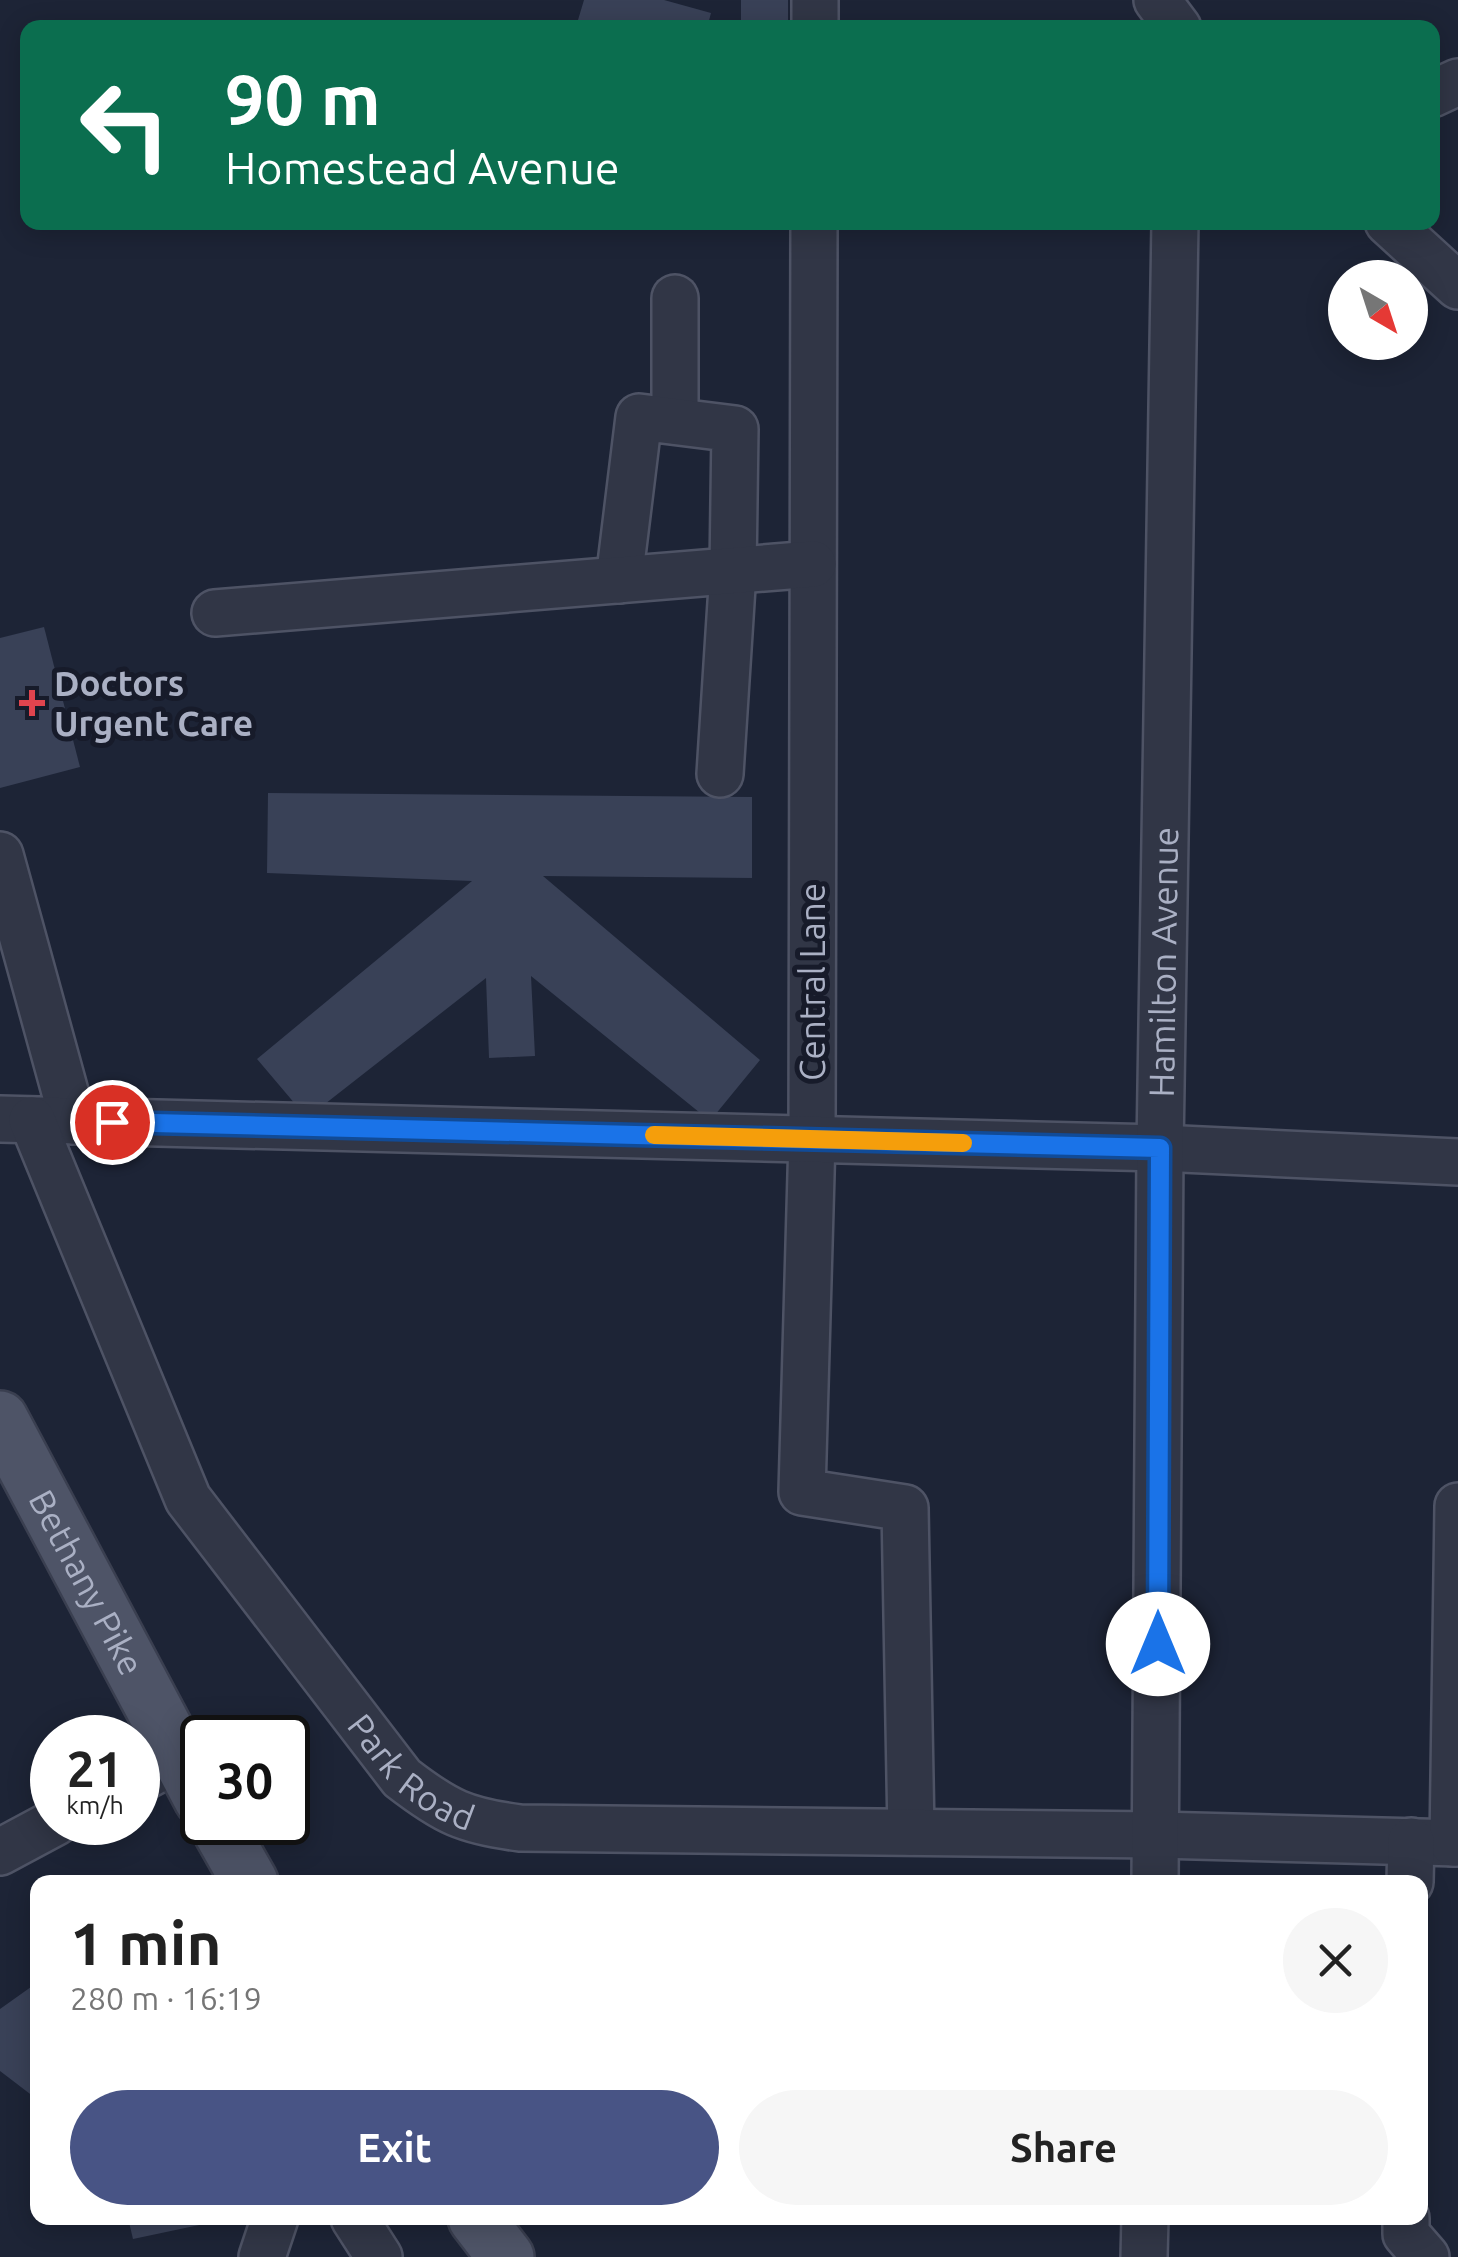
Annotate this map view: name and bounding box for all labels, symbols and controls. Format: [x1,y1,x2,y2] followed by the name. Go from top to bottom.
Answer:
[60,60,190,190] icon: left
[225,60,381,138] text: 90 m
[225,142,620,193] text: Homestead Avenue
[1328,260,1428,360] north arrow
[1328,260,1428,360] map controls
[54,663,253,743] place label: Doctors Urgent Care
[19,690,45,716] marker: Doctors Urgent Care
[1141,827,1185,1098] street label: Hamilton Avenue
[792,883,832,1081] street label: Central Lane
[70,1080,155,1165] pin
[85,1095,140,1150] icon: arrive
[21,1483,152,1682] street label: Bethany Pike
[1106,1592,1210,1696] position arrow
[340,1706,480,1838] street label: Park Road
[180,1715,310,1845] speed limit sign: 30
[67,1740,123,1796] text: 21
[66,1791,124,1819] text: km/h
[1283,1908,1388,2013] button: close
[70,1909,222,1976] text: 1 min
[70,1980,262,2016] text: 280 m · 16:19
[70,2090,719,2205] button: Exit
[739,2090,1388,2205] button: Share

